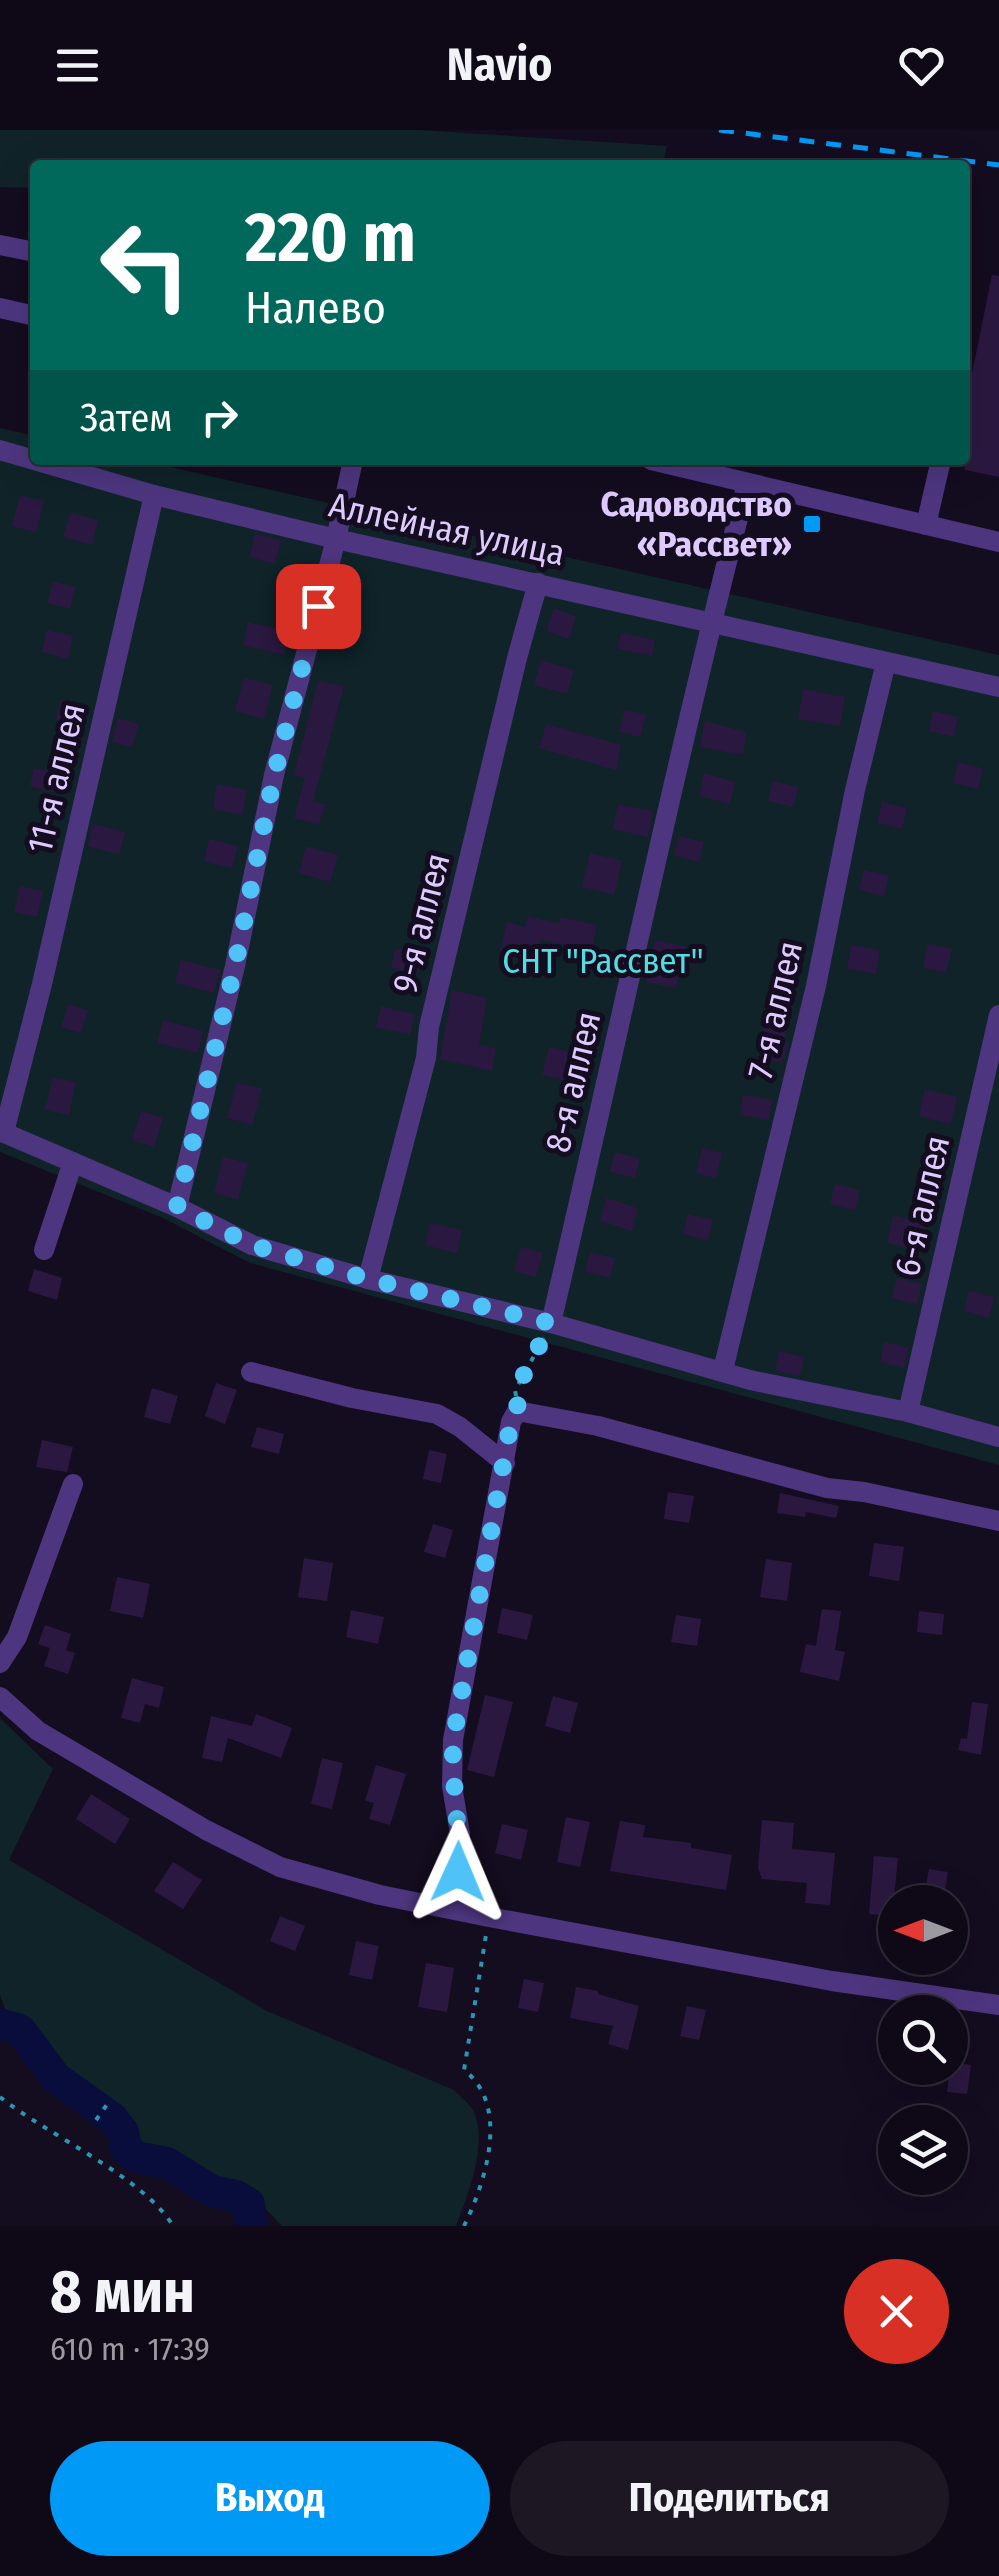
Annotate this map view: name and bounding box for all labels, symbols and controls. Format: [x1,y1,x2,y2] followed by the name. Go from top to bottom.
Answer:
[50,38,105,93] icon: menu
[447,38,552,92] text: Navio
[894,38,949,93] icon: heart
[245,196,416,280] text: 220 m
[80,200,210,330] icon: left
[245,281,386,335] text: Налево
[192,390,247,445] icon: right
[80,395,172,441] text: Затем
[601,483,792,565] place label: Садоводство «Рассвет»
[325,484,569,574] street label: Аллейная улица
[801,513,823,535] marker: Садоводство «Рассвет»
[276,564,361,649] pin
[291,579,346,634] icon: arrive
[18,699,94,857] street label: 11-я аллея
[383,849,459,997] street label: 9-я аллея
[739,937,811,1083] street label: 7-я аллея
[502,940,704,982] park label: СНТ "Рассвет"
[536,1008,610,1156] street label: 8-я аллея
[885,1132,959,1280] street label: 6-я аллея
[406,1820,510,1924] position arrow
[878,1885,968,1975] north arrow
[878,1885,968,2195] map controls
[878,1995,968,2085] button: search
[878,2105,968,2195] button: layers
[50,2256,195,2328] text: 8 мин
[844,2259,949,2364] button: close
[50,2330,210,2368] text: 610 m · 17:39
[50,2441,490,2556] button: Выход
[510,2441,949,2556] button: Поделиться

